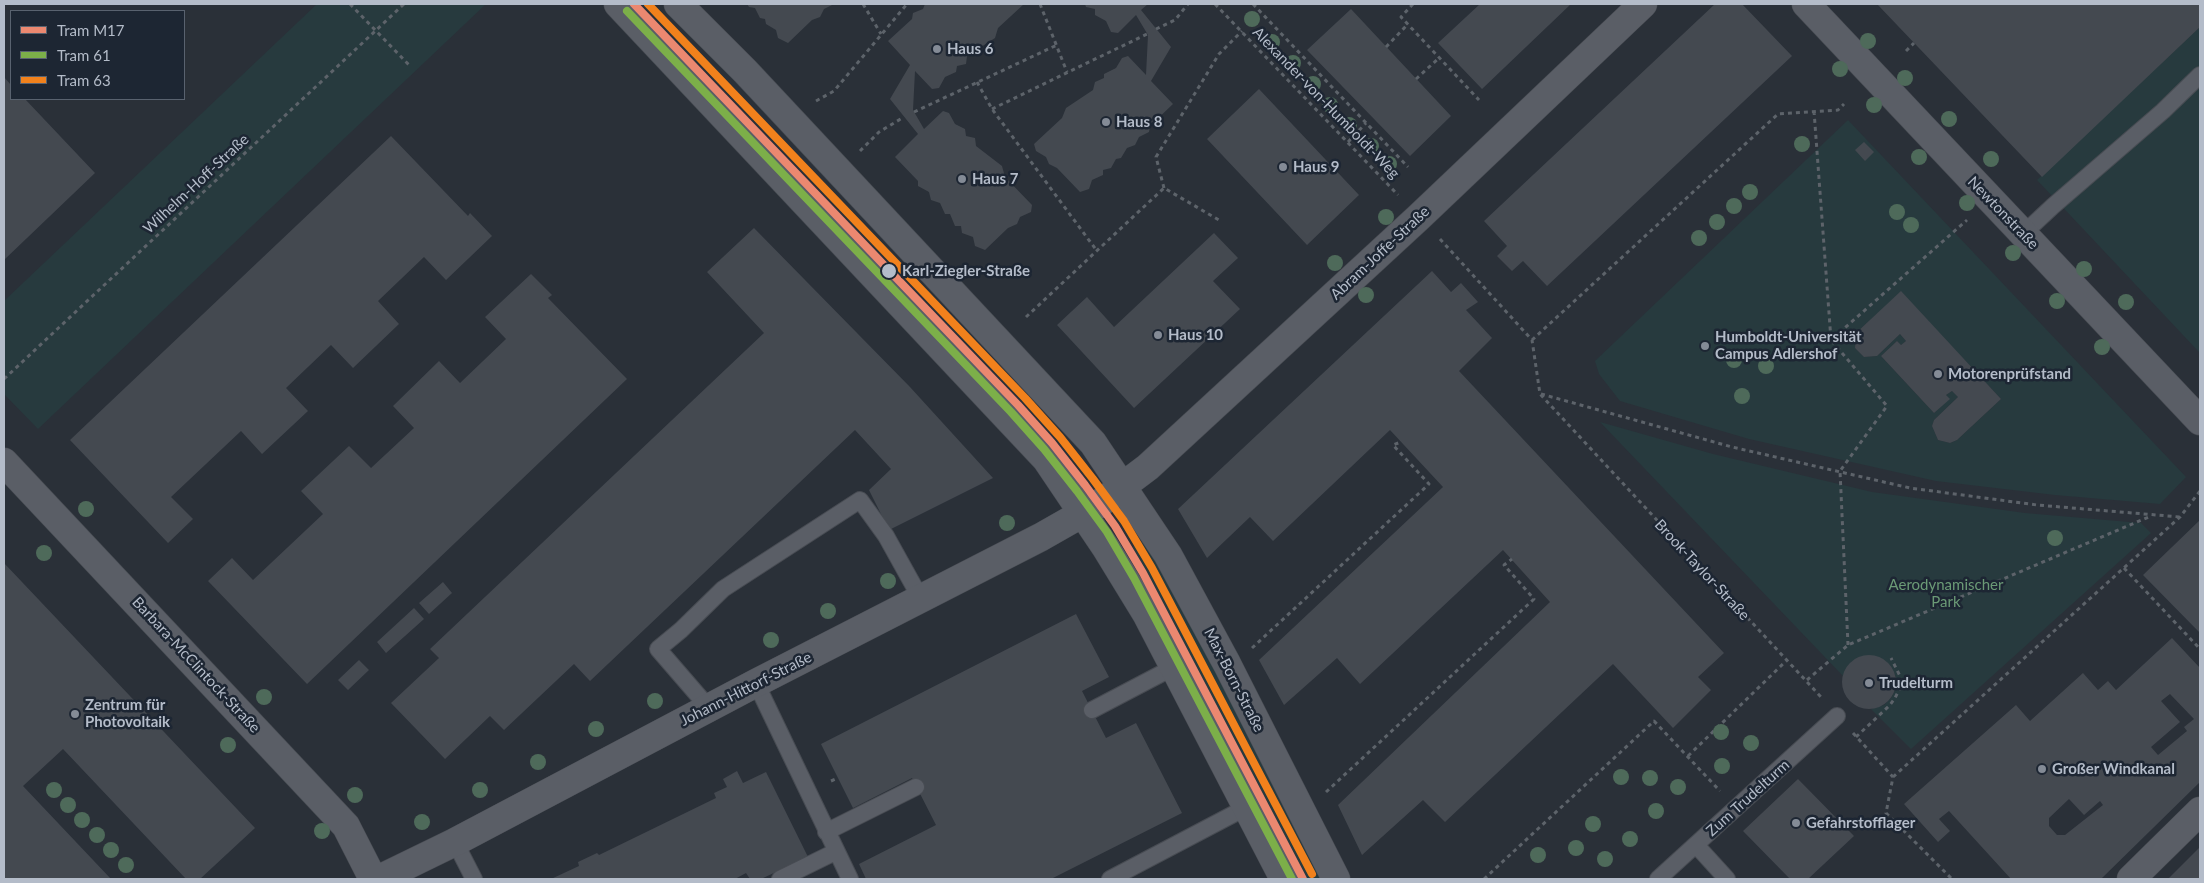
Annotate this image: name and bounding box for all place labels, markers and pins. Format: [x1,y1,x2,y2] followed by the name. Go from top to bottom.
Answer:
[947,40,993,58] place label: Haus 6
[931,43,943,55] marker: Haus 6
[1116,113,1162,131] place label: Haus 8
[1100,116,1112,128] marker: Haus 8
[1293,158,1339,176] place label: Haus 9
[1277,161,1289,173] marker: Haus 9
[972,170,1018,188] place label: Haus 7
[956,173,968,185] marker: Haus 7
[880,262,898,280] marker: Karl-Ziegler-Straße
[902,262,1030,280] place label: Karl-Ziegler-Straße
[1168,326,1223,344] place label: Haus 10
[1715,328,1861,363] place label: Humboldt-Universität Campus Adlershof
[1152,329,1164,341] marker: Haus 10
[1699,340,1711,352] marker: Humboldt-Universität Campus Adlershof
[1948,365,2071,383] place label: Motorenprüfstand
[1932,368,1944,380] marker: Motorenprüfstand
[1879,674,1953,692] place label: Trudelturm
[1863,677,1875,689] marker: Trudelturm
[85,696,170,731] place label: Zentrum für Photovoltaik
[69,708,81,720] marker: Zentrum für Photovoltaik
[2052,760,2175,778] place label: Großer Windkanal
[2036,763,2048,775] marker: Großer Windkanal
[1806,814,1915,832] place label: Gefahrstofflager
[1790,817,1802,829] marker: Gefahrstofflager

